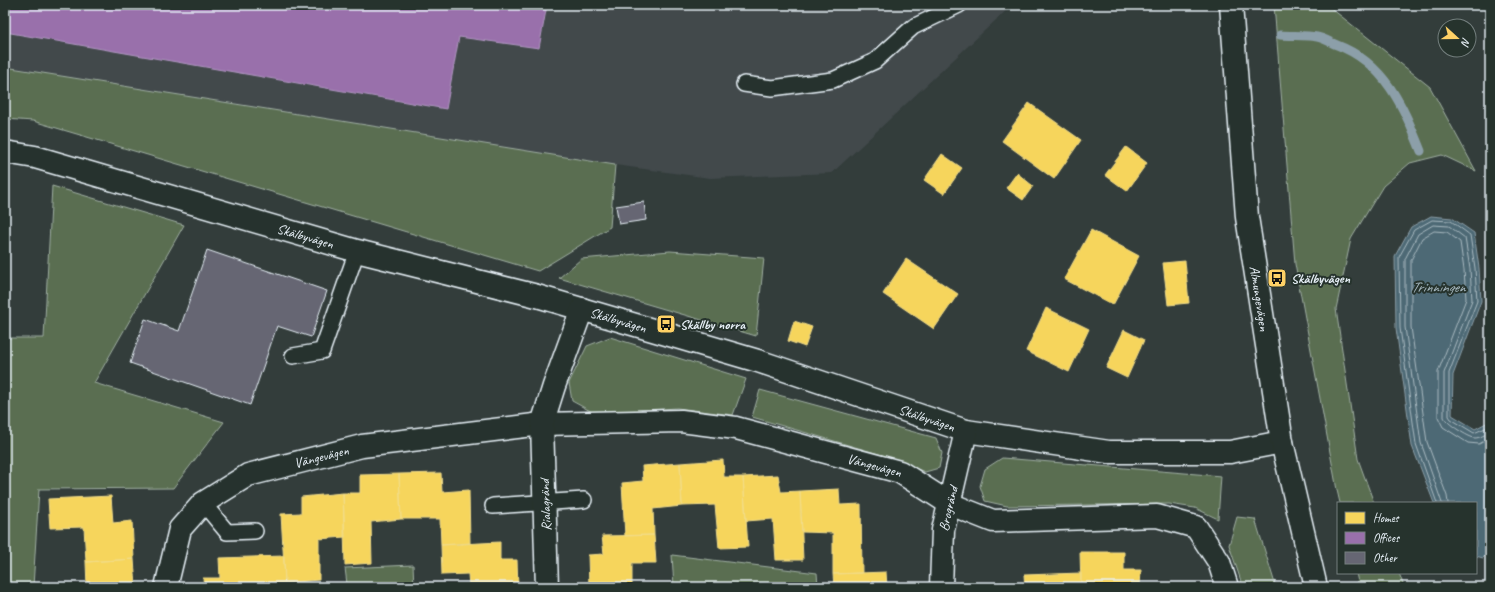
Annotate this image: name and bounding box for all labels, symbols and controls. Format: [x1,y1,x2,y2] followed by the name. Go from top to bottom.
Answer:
[1437,18,1477,58] north arrow
[1458,36,1474,49] text: N
[275,220,336,253] street label: Skälbyvägen
[1246,265,1273,333] street label: Almungevägen
[1266,267,1288,289] bus stop icon: Skälbyvägen
[1291,270,1350,287] place label: Skälbyvägen
[1411,278,1466,297] water label: Trinningen
[588,304,649,337] street label: Skälbyvägen
[655,313,677,335] bus stop icon: Skällby norra
[680,316,746,333] place label: Skällby norra
[897,401,958,436] street label: Skälbyvägen
[292,442,351,472] street label: Vängevägen
[845,450,904,481] street label: Vängevägen
[536,476,555,531] street label: Rialagränd
[935,482,962,533] street label: Brogränd
[1337,502,1477,574] legend
[1373,510,1400,526] text: Homes
[1373,530,1400,546] text: Offices
[1373,550,1399,566] text: Other

